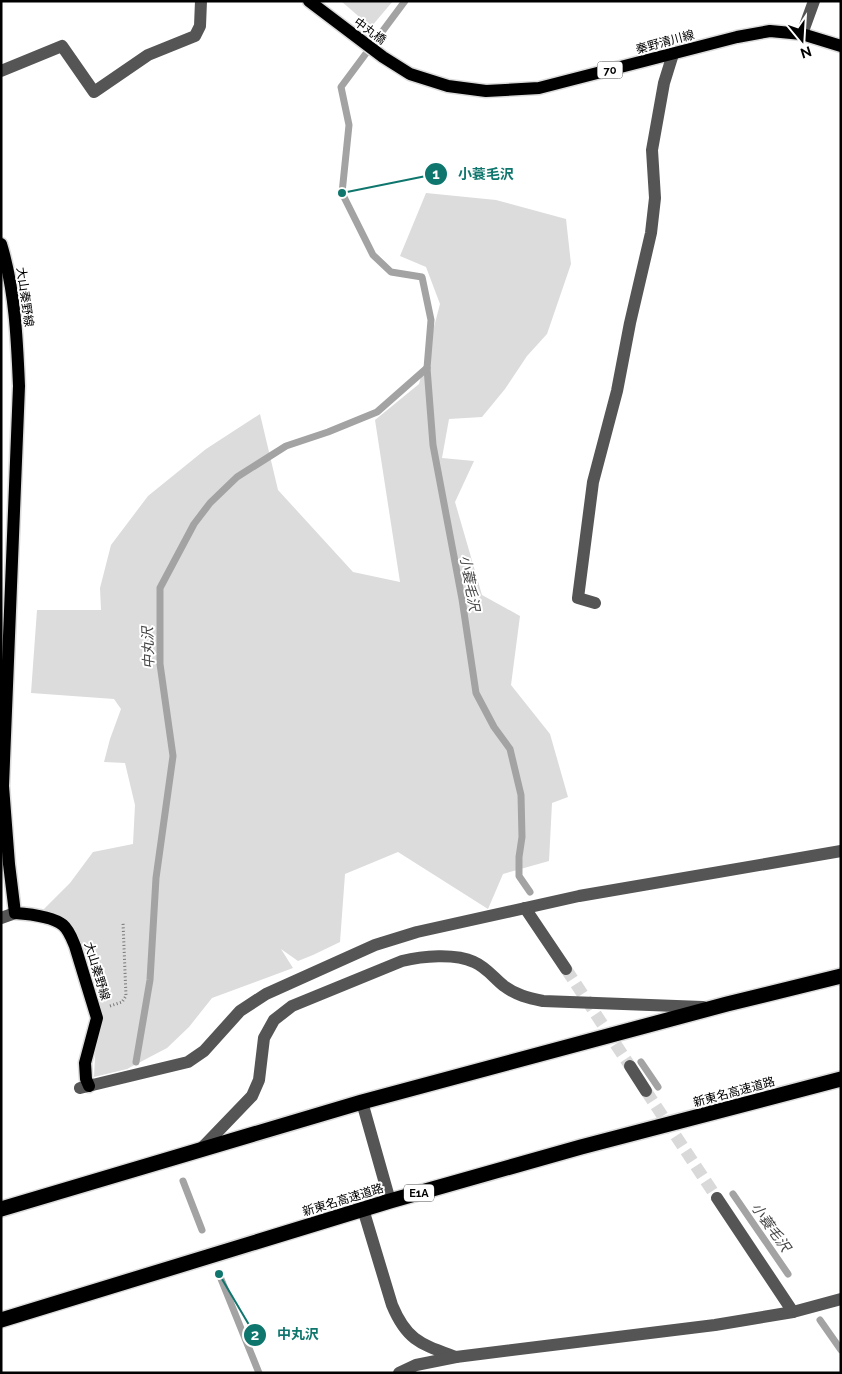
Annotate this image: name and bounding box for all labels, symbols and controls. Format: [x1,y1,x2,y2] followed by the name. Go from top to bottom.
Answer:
[351,15,389,47] street label: 中丸橋
[777,15,827,65] north arrow
[634,27,696,57] street label: 秦野清川線
[798,43,814,62] text: N
[598,62,622,78] road number: 70
[423,159,524,188] callout: 小蓑毛沢
[432,165,440,183] text: 1
[458,166,514,182] text: 小蓑毛沢
[14,266,36,328] street label: 大山秦野線
[457,554,483,614] water label: 小蓑毛沢
[139,625,157,669] water label: 中丸沢
[82,940,112,1002] street label: 大山秦野線
[692,1074,776,1110] street label: 新東名高速道路
[301,1181,385,1219] street label: 新東名高速道路
[404,1184,434,1202] road number: E1A
[748,1199,795,1256] water label: 小蓑毛沢
[242,1320,329,1349] callout: 中丸沢
[251,1326,259,1344] text: 2
[277,1326,319,1342] text: 中丸沢

